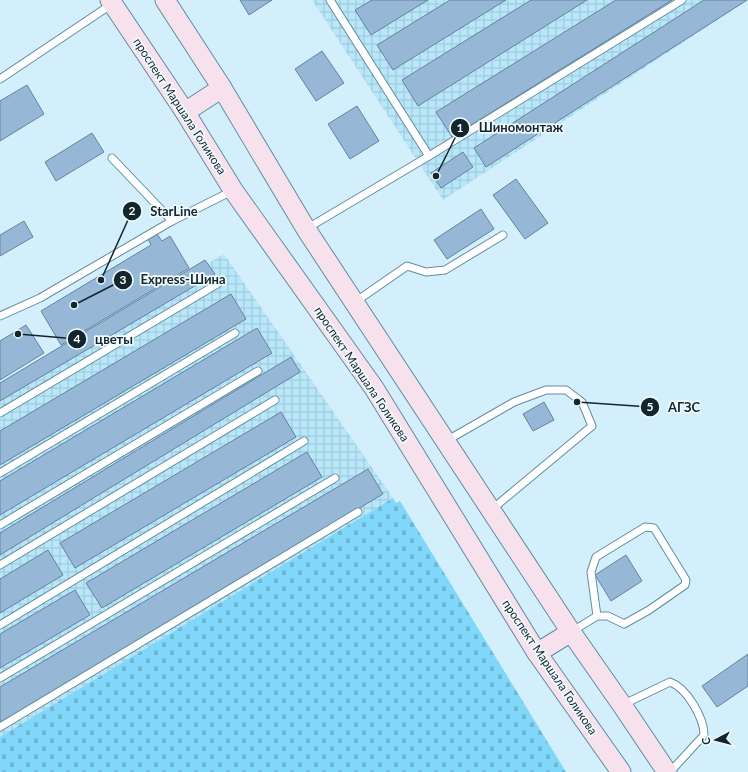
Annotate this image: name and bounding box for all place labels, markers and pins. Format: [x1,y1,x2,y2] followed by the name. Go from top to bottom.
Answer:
[450,115,571,140] callout: Шиномонтаж
[122,199,206,224] callout: StarLine
[113,267,234,292] callout: Express-Шина
[67,327,141,352] callout: цветы
[640,394,708,419] callout: АГЗС

